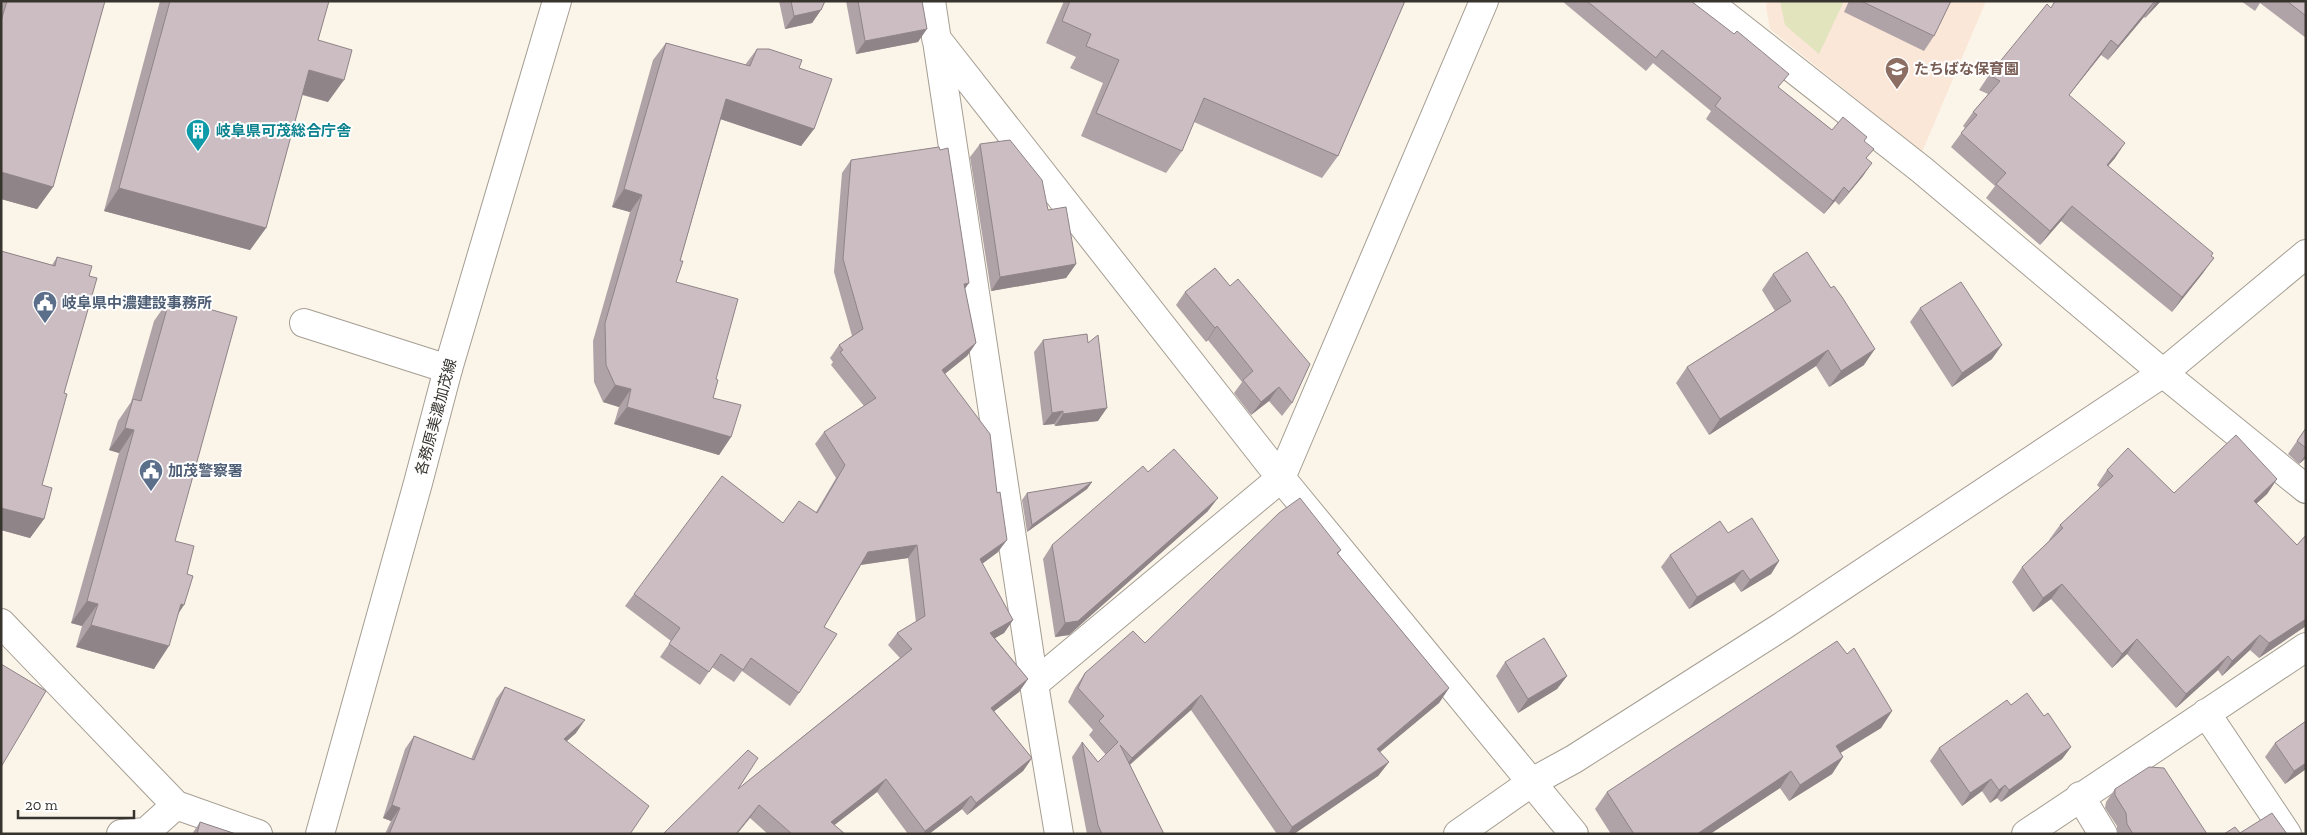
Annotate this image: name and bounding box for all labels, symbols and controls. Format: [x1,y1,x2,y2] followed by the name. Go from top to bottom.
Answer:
[1884,56,1910,90] school or university icon: たちばな保育園
[1914,60,2019,78] place label: たちばな保育園
[185,118,211,152] building icon: 岐阜県可茂総合庁舎
[216,122,352,140] place label: 岐阜県可茂総合庁舎
[32,290,58,324] public building icon: 岐阜県中濃建設事務所
[62,294,212,312] place label: 岐阜県中濃建設事務所
[412,357,460,477] street label: 各務原美濃加茂線
[138,458,164,492] public building icon: 加茂警察署
[168,462,243,480] place label: 加茂警察署
[18,788,134,820] scale bar
[25,796,58,814] text: 20 m

